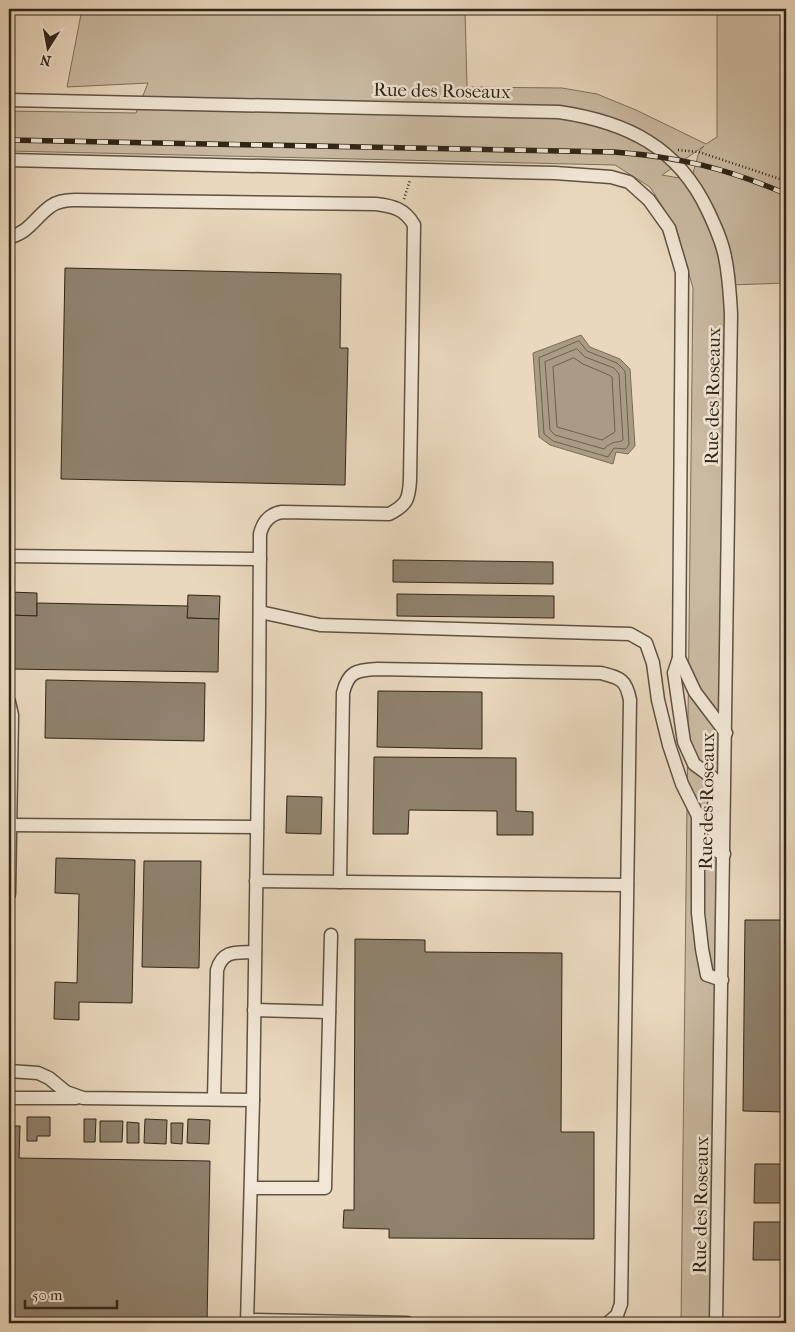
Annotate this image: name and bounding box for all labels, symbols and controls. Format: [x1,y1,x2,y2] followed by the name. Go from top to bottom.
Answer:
[22,22,72,72] north arrow
[38,51,52,70] text: N
[373,79,511,103] street label: Rue des Roseaux
[701,327,725,465] street label: Rue des Roseaux
[695,732,719,870] street label: Rue des Roseaux
[689,1136,713,1274] street label: Rue des Roseaux
[25,1277,118,1309] scale bar
[32,1286,63,1304] text: 50 m

